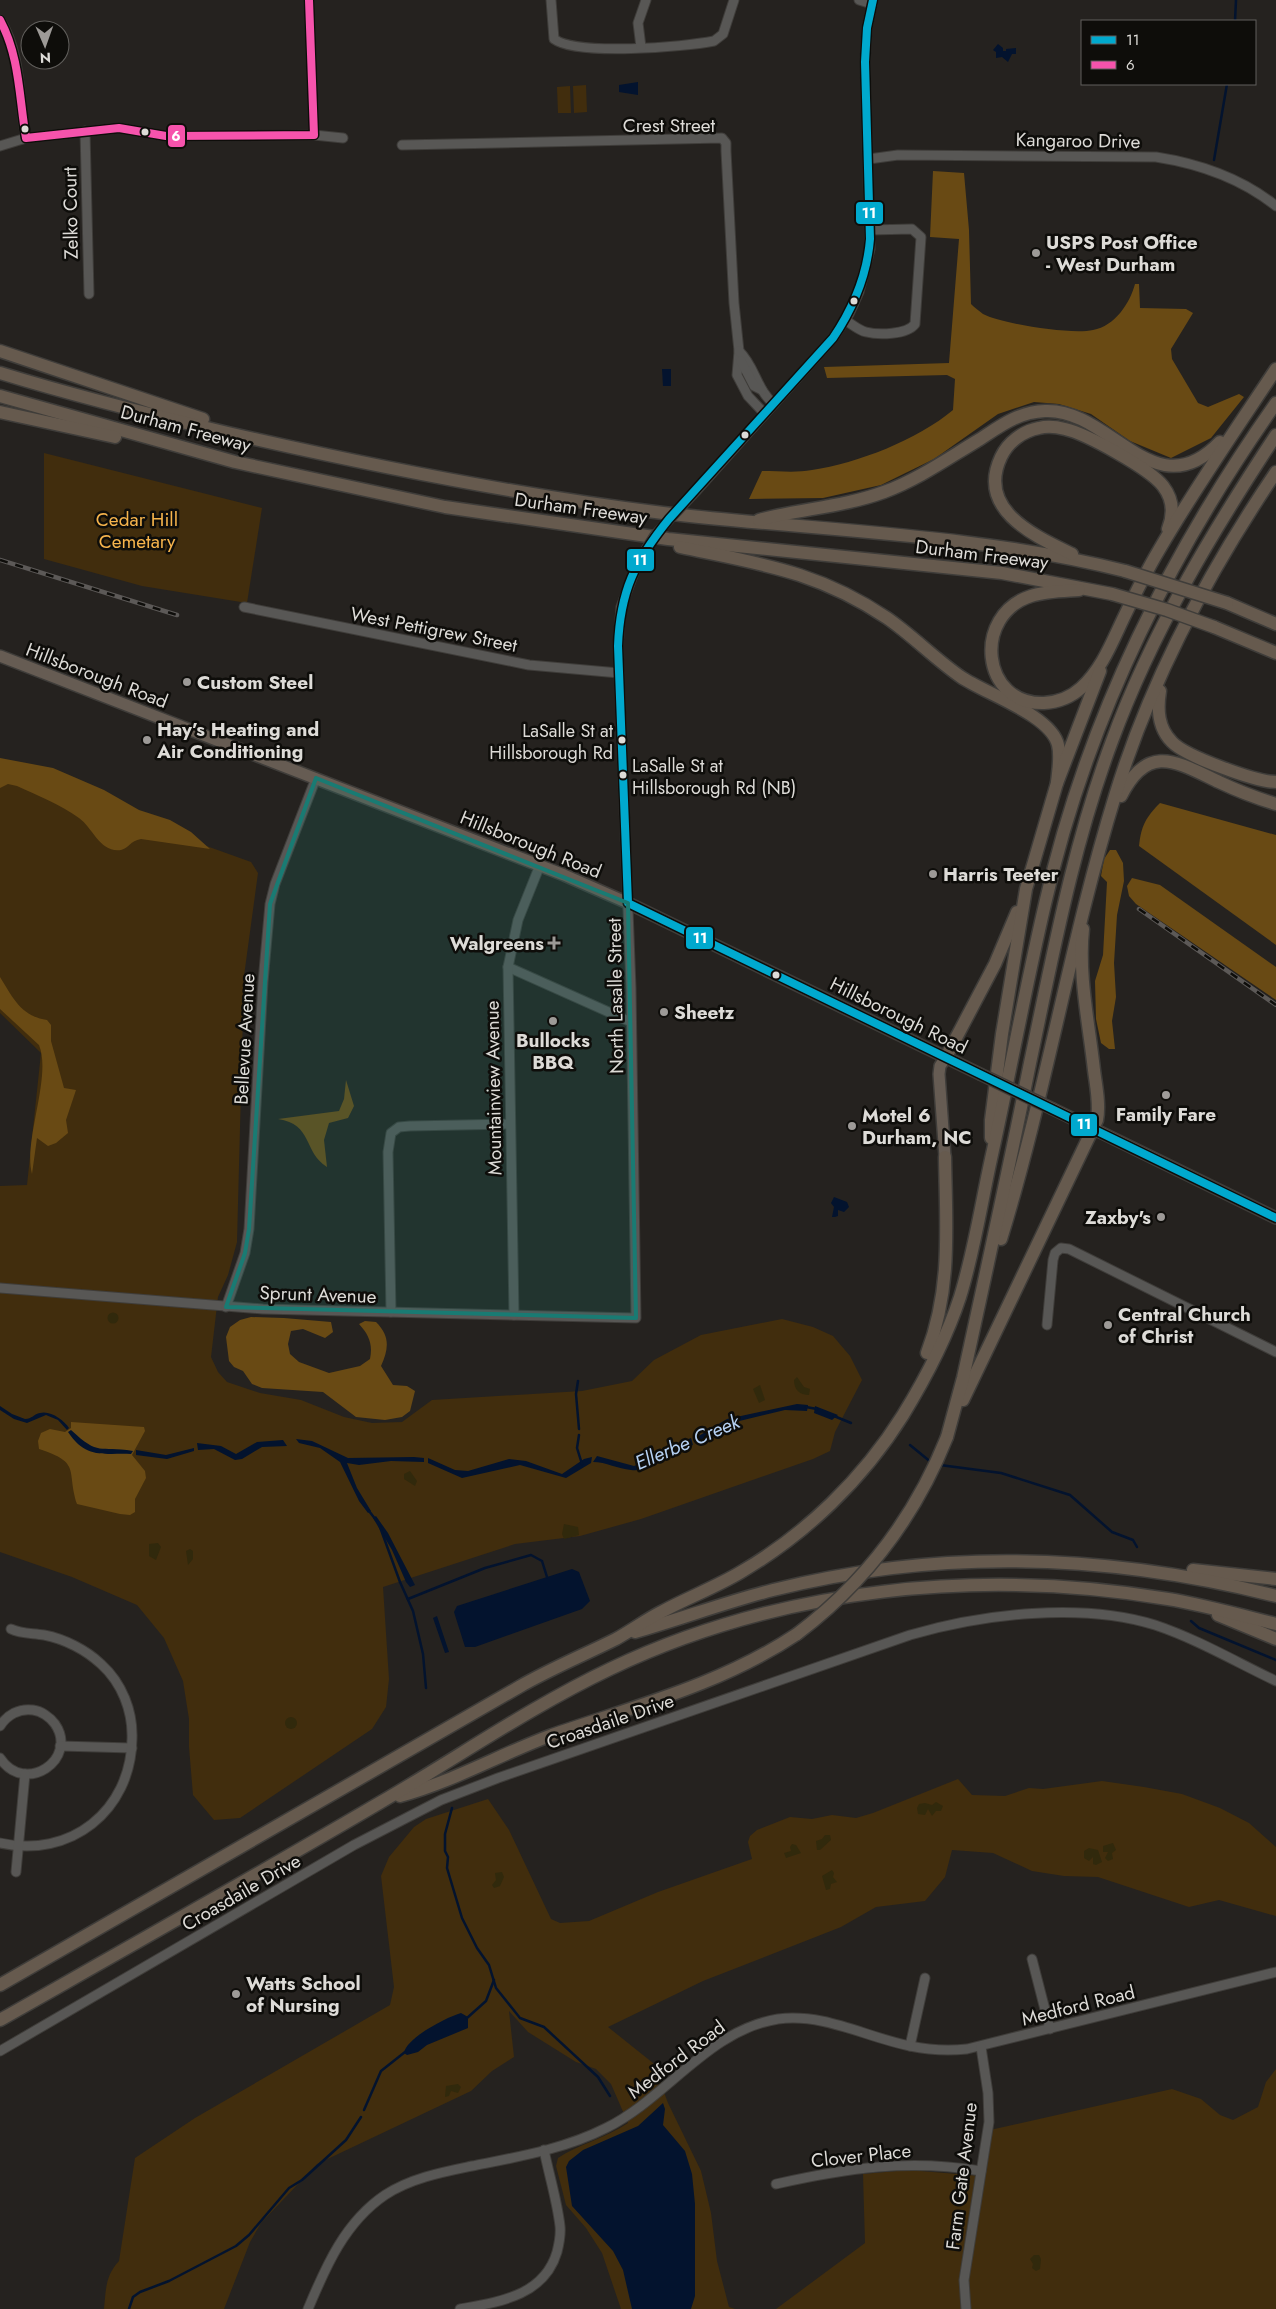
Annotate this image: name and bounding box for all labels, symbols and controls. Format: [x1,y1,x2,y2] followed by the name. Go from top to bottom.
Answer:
[20,20,70,70] north arrow
[1081,20,1256,85] legend
[1126,29,1140,51] text: 11
[40,48,51,68] text: N
[1126,54,1135,76] text: 6
[623,112,716,139] street label: Crest Street
[20,124,30,134] unlabelled marker
[167,124,186,148] line badge: 6
[171,126,181,146] text: 6
[1015,126,1141,155] street label: Kangaroo Drive
[140,127,150,137] unlabelled marker
[56,166,85,259] street label: Zelko Court
[855,201,884,225] line badge: 11
[862,203,876,223] text: 11
[1046,229,1198,278] place label: USPS Post Office - West Durham
[1030,247,1042,259] marker: USPS Post Office - West Durham
[849,296,859,306] unlabelled marker
[118,398,255,459] street label: Durham Freeway
[740,430,750,440] unlabelled marker
[513,486,650,531] street label: Durham Freeway
[96,506,178,555] park label: Cedar Hill Cemetary
[914,533,1051,576] street label: Durham Freeway
[626,548,655,572] line badge: 11
[633,550,647,570] text: 11
[348,600,520,659] street label: West Pettigrew Street
[22,636,172,715] street label: Hillsborough Road
[197,669,313,696] place label: Custom Steel
[181,676,193,688] marker: Custom Steel
[156,716,319,765] place label: Hay’s Heating and Air Conditioning
[489,718,614,766] place label: LaSalle St at Hillsborough Rd
[141,734,153,746] marker: Hay’s Heating and Air Conditioning
[617,735,627,745] marker: LaSalle St at Hillsborough Rd
[632,753,796,801] place label: LaSalle St at Hillsborough Rd (NB)
[618,770,628,780] marker: LaSalle St at Hillsborough Rd (NB)
[456,804,606,885] street label: Hillsborough Road
[943,861,1059,888] place label: Harris Teeter
[927,868,939,880] marker: Harris Teeter
[601,917,630,1074] street label: North Lasalle Street
[685,926,714,950] line badge: 11
[693,928,707,948] text: 11
[450,930,544,957] place label: Walgreens
[548,937,560,949] marker: Walgreens
[771,970,781,980] unlabelled marker
[825,970,972,1061] street label: Hillsborough Road
[228,972,261,1105] street label: Bellevue Avenue
[674,999,735,1026] place label: Sheetz
[478,1000,509,1176] street label: Mountainview Avenue
[658,1006,670,1018] marker: Sheetz
[547,1015,559,1027] marker: Bullocks BBQ
[516,1027,590,1076] place label: Bullocks BBQ
[1160,1089,1172,1101] marker: Family Fare
[1116,1101,1216,1128] place label: Family Fare
[862,1102,972,1151] place label: Motel 6 Durham, NC
[1070,1113,1098,1137] line badge: 11
[1077,1114,1091,1134] text: 11
[846,1120,858,1132] marker: Motel 6 Durham, NC
[1085,1204,1151,1231] place label: Zaxby's
[1155,1211,1167,1223] marker: Zaxby's
[259,1279,377,1310] street label: Sprunt Avenue
[1118,1301,1251,1350] place label: Central Church of Christ
[1102,1319,1114,1331] marker: Central Church of Christ
[630,1407,746,1478] water label: Ellerbe Creek
[543,1687,678,1756] street label: Croasdaile Drive
[177,1847,306,1937] street label: Croasdaile Drive
[246,1970,361,2019] place label: Watts School of Nursing
[1019,1978,1138,2033] street label: Medford Road
[230,1988,242,2000] marker: Watts School of Nursing
[622,2014,731,2105] street label: Medford Road
[939,2101,984,2251] street label: Farm Gate Avenue
[810,2137,913,2174] street label: Clover Place

